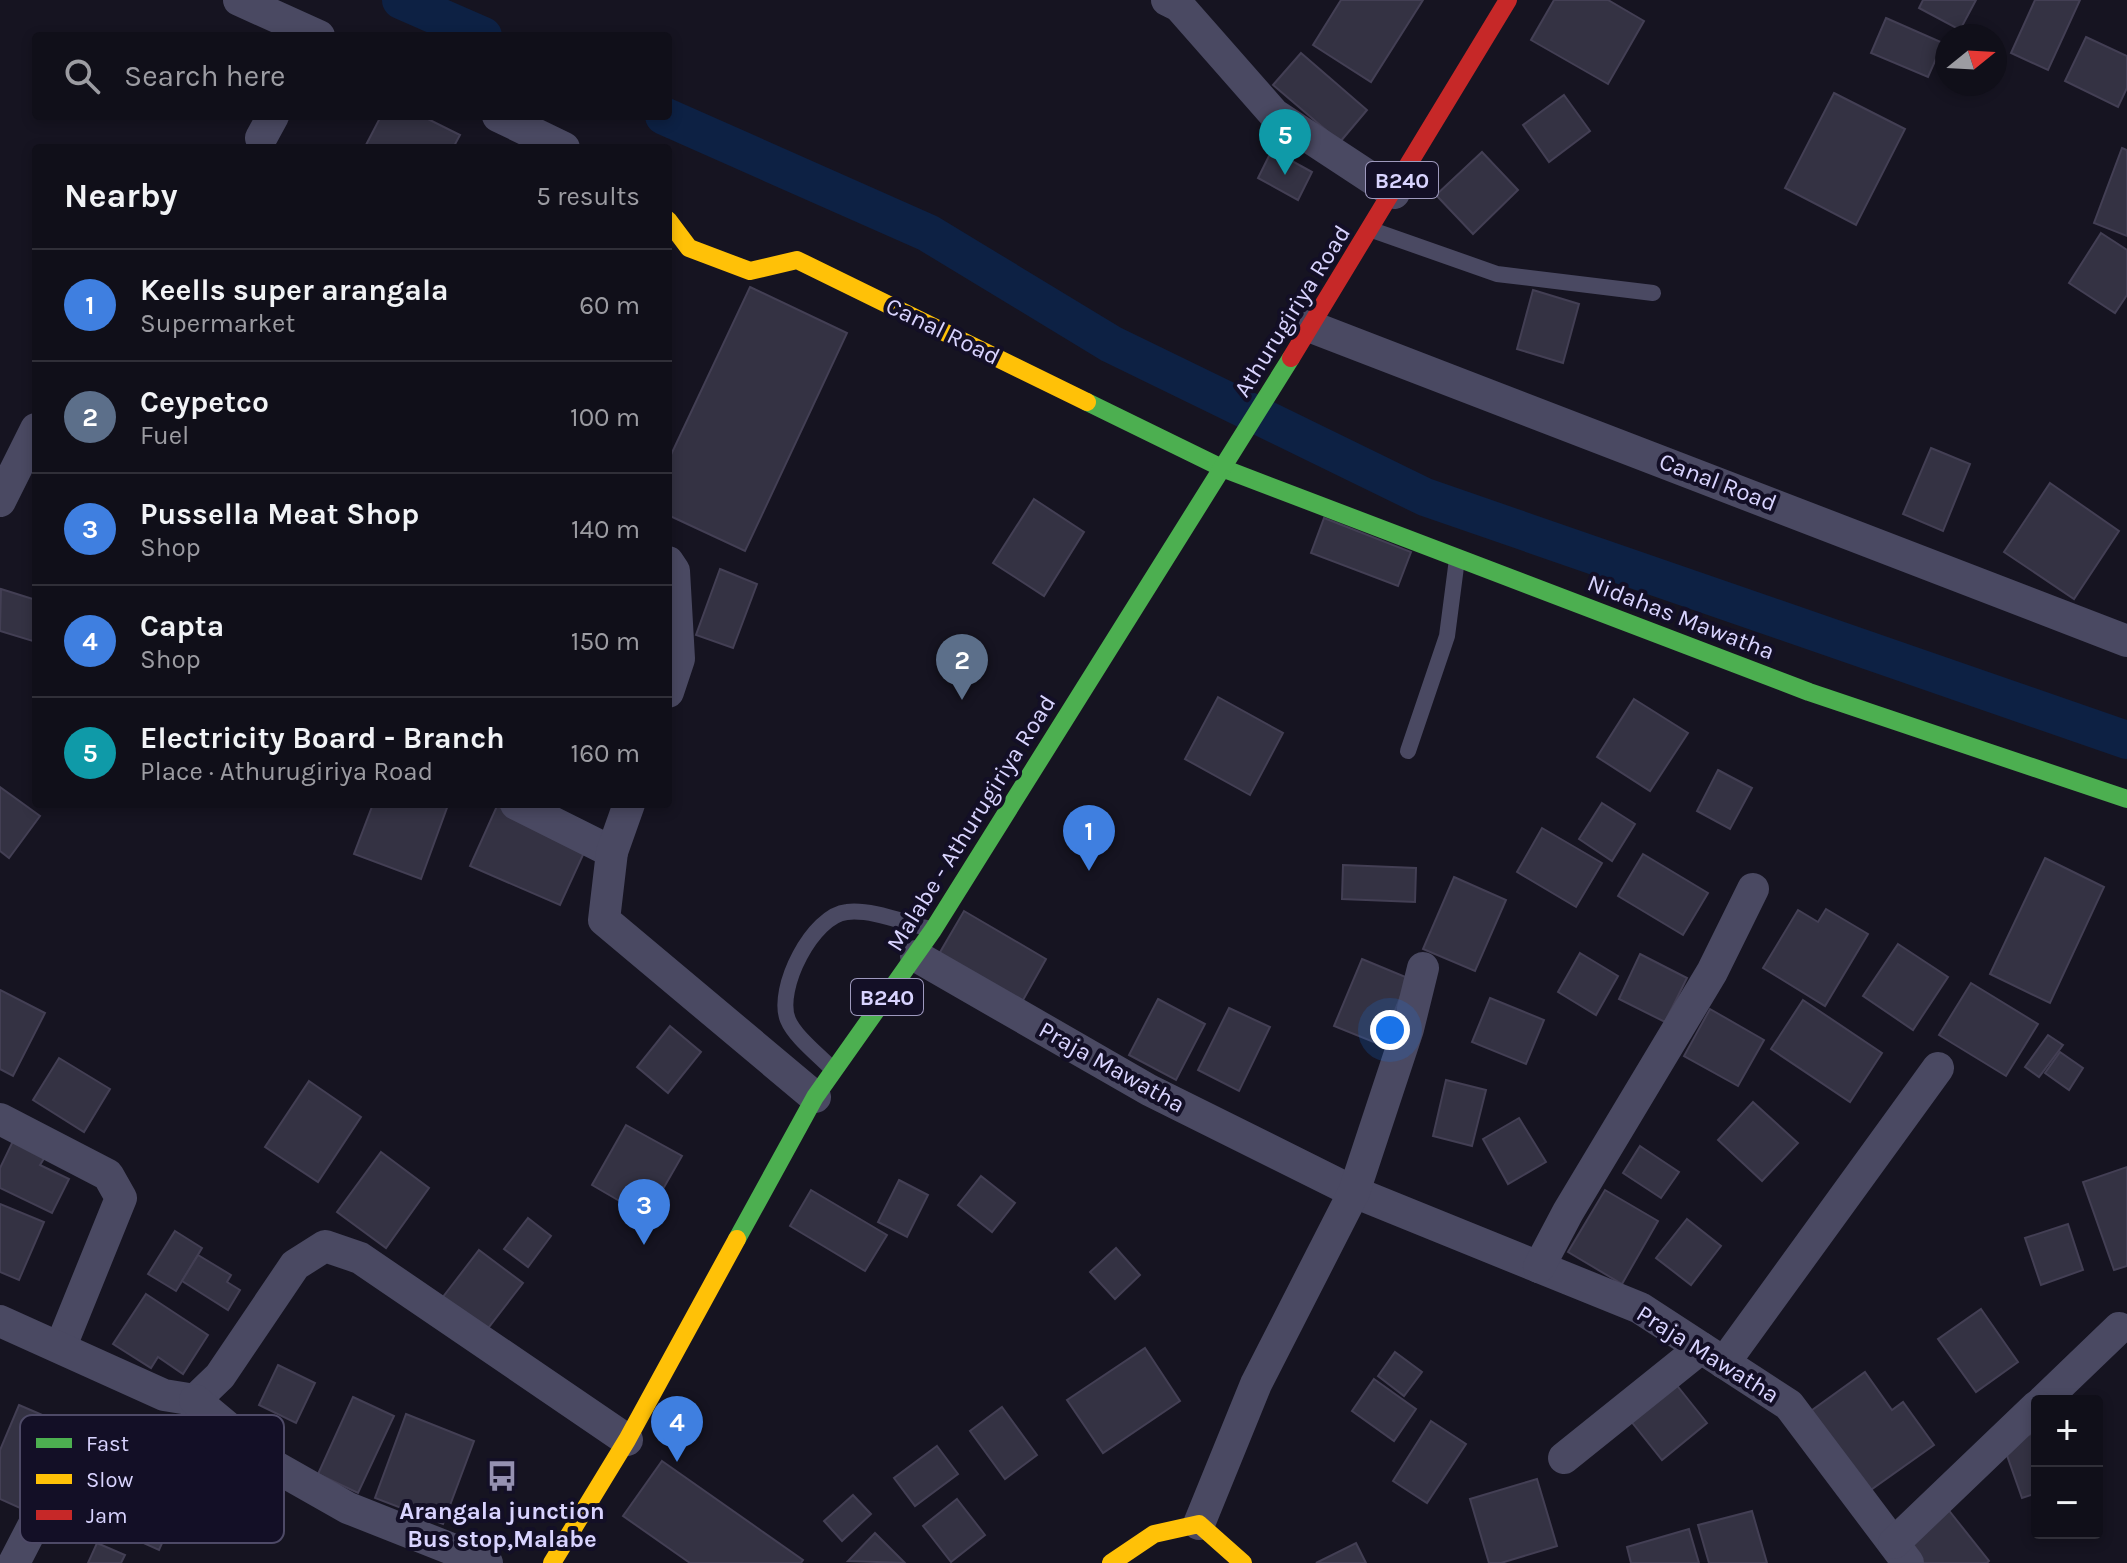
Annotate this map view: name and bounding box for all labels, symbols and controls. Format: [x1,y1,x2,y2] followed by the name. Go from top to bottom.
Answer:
[1935,24,2007,96] north arrow
[32,32,672,120] search box
[60,54,104,98] icon: search
[124,58,285,94] text: Search here
[1259,109,1311,175] pin: 5
[1366,162,1438,198] road number: B240
[64,176,178,216] text: Nearby
[536,181,640,212] text: 5 results
[1228,220,1356,402] street label: Athurugiriya Road
[140,272,449,308] text: Keells super arangala
[85,290,95,321] text: 1
[579,290,640,321] text: 60 m
[881,291,1005,371] street label: Canal Road
[140,308,295,339] text: Supermarket
[140,384,269,420] text: Ceypetco
[82,402,98,433] text: 2
[570,402,640,433] text: 100 m
[140,420,189,451] text: Fuel
[1655,447,1781,517] street label: Canal Road
[140,496,419,532] text: Pussella Meat Shop
[82,514,98,545] text: 3
[571,514,640,545] text: 140 m
[140,532,201,563] text: Shop
[1584,568,1778,666] street label: Nidahas Mawatha
[140,608,224,644] text: Capta
[82,626,98,657] text: 4
[571,626,640,657] text: 150 m
[936,634,988,700] pin: 2
[140,644,201,675] text: Shop
[881,690,1061,956] street label: Malabe - Athurugiriya Road
[140,720,505,756] text: Electricity Board - Branch
[82,738,98,769] text: 5
[571,738,640,769] text: 160 m
[140,756,433,787] text: Place · Athurugiriya Road
[1063,805,1115,871] pin: 1
[851,979,923,1015] road number: B240
[1370,1010,1410,1050] your location
[1034,1015,1190,1119] street label: Praja Mawatha
[618,1179,670,1245] pin: 3
[1632,1299,1784,1409] street label: Praja Mawatha
[2031,1395,2103,1539] map controls
[2031,1395,2103,1467] button: +
[651,1396,703,1462] pin: 4
[20,1415,284,1543] legend
[86,1431,129,1457] text: Fast
[485,1459,519,1493] bus stop icon: Arangala junction Bus stop,Malabe
[86,1467,133,1493] text: Slow
[2031,1467,2103,1539] button: −
[399,1497,605,1553] place label: Arangala junction Bus stop,Malabe
[86,1503,128,1529] text: Jam

